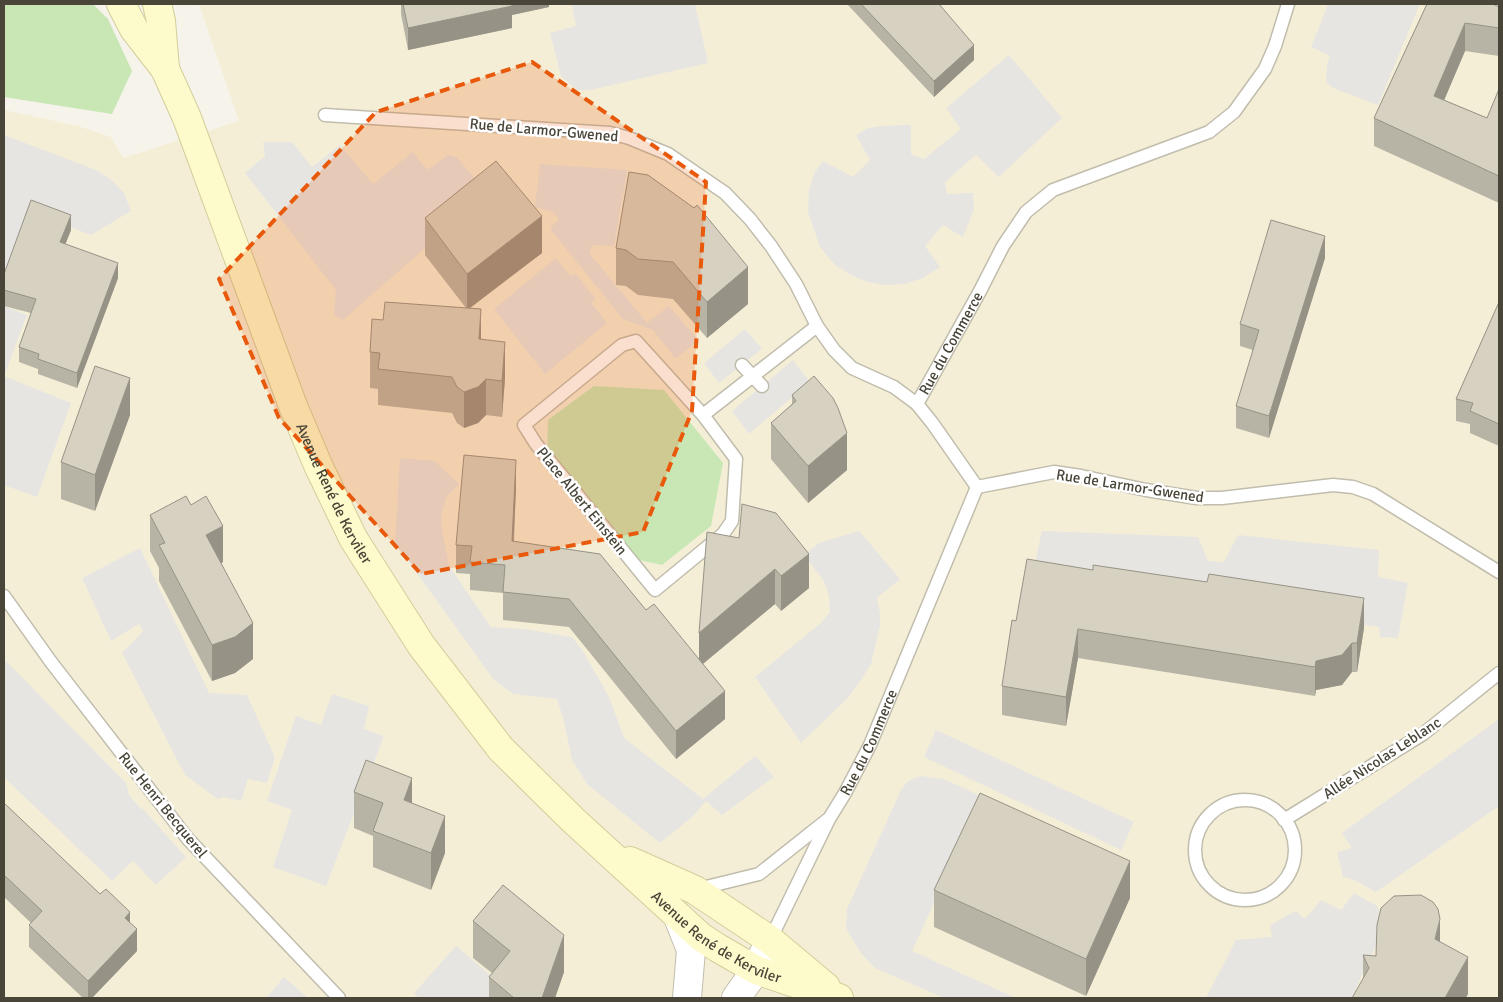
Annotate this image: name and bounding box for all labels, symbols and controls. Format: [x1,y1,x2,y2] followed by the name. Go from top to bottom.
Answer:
[469,115,619,145] street label: Rue de Larmor-Gwened
[915,289,987,398] street label: Rue du Commerce
[292,420,376,568] street label: Avenue René de Kerviler
[533,443,631,559] street label: Place Albert Einstein
[1055,465,1205,507] street label: Rue de Larmor-Gwened
[836,687,901,799] street label: Rue du Commerce
[1320,713,1444,803] street label: Allée Nicolas Leblanc
[115,748,211,862] street label: Rue Henri Becquerel
[648,887,784,987] street label: Avenue René de Kerviler

